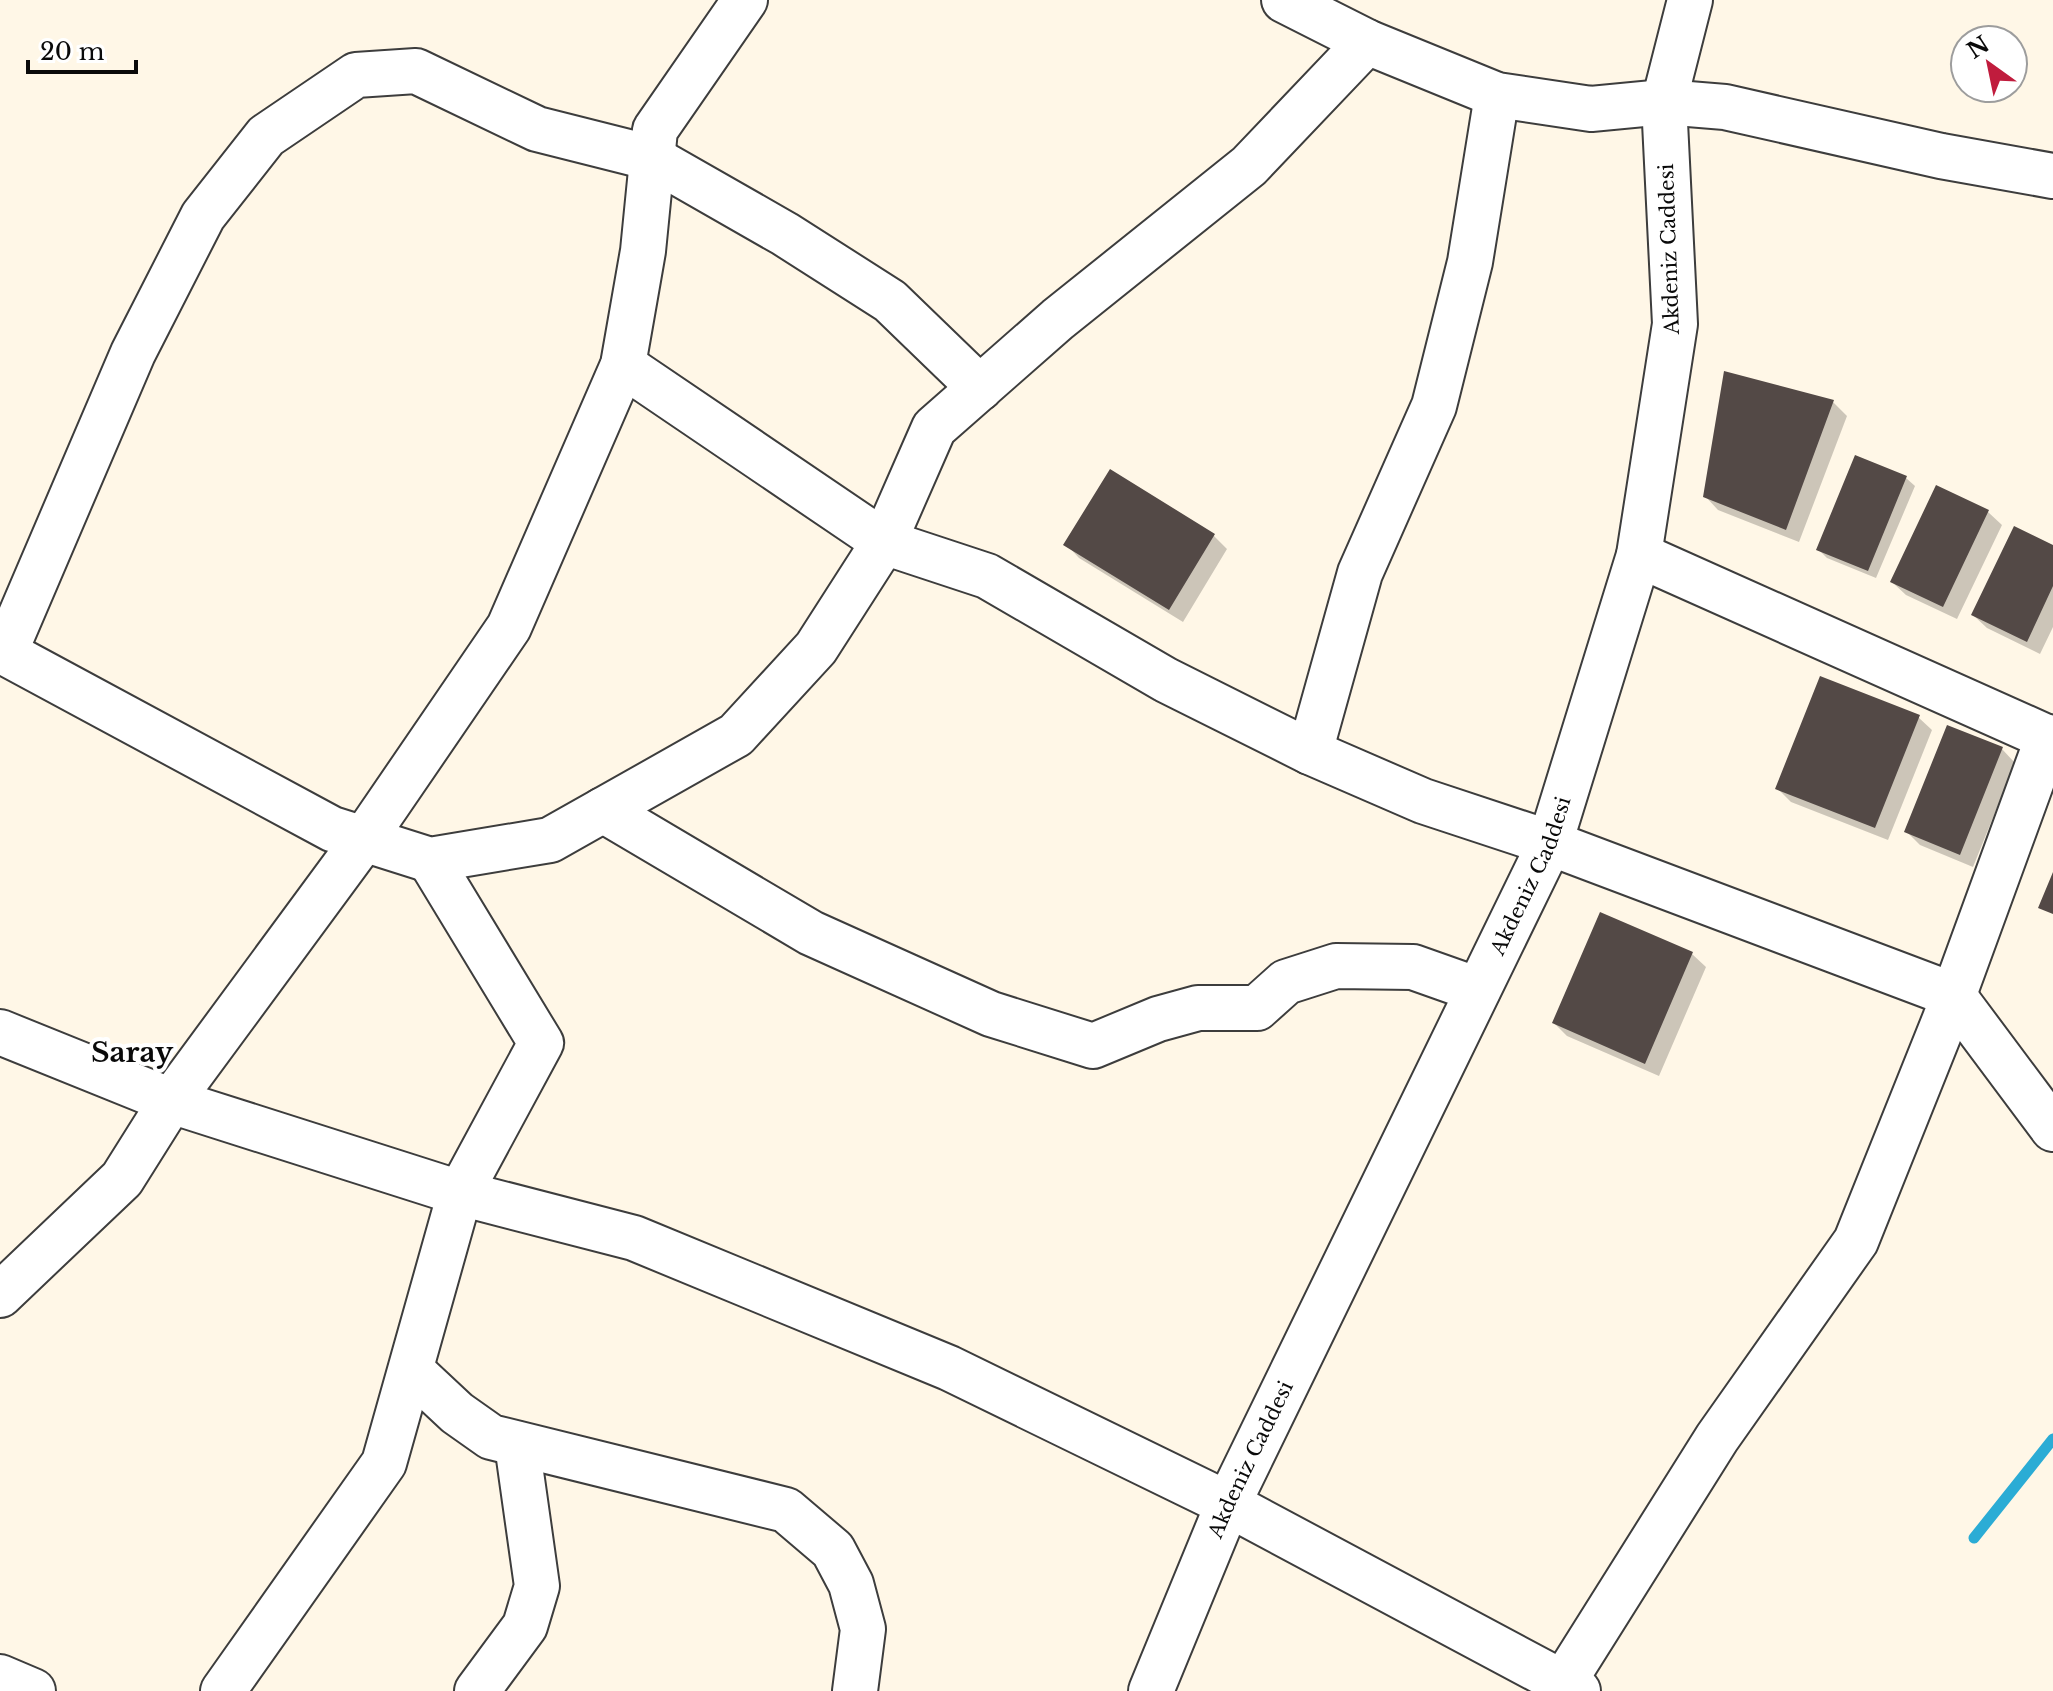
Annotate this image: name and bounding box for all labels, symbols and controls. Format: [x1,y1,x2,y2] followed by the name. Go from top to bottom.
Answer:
[28,24,136,74] scale bar
[1949,24,2029,104] north arrow
[1962,31,1995,65] text: N
[40,37,105,66] text: 20 m
[1654,163,1684,336] street label: Akdeniz Caddesi
[1485,793,1576,960] street label: Akdeniz Caddesi
[91,1035,174,1070] district label: Saray
[1203,1377,1298,1543] street label: Akdeniz Caddesi

